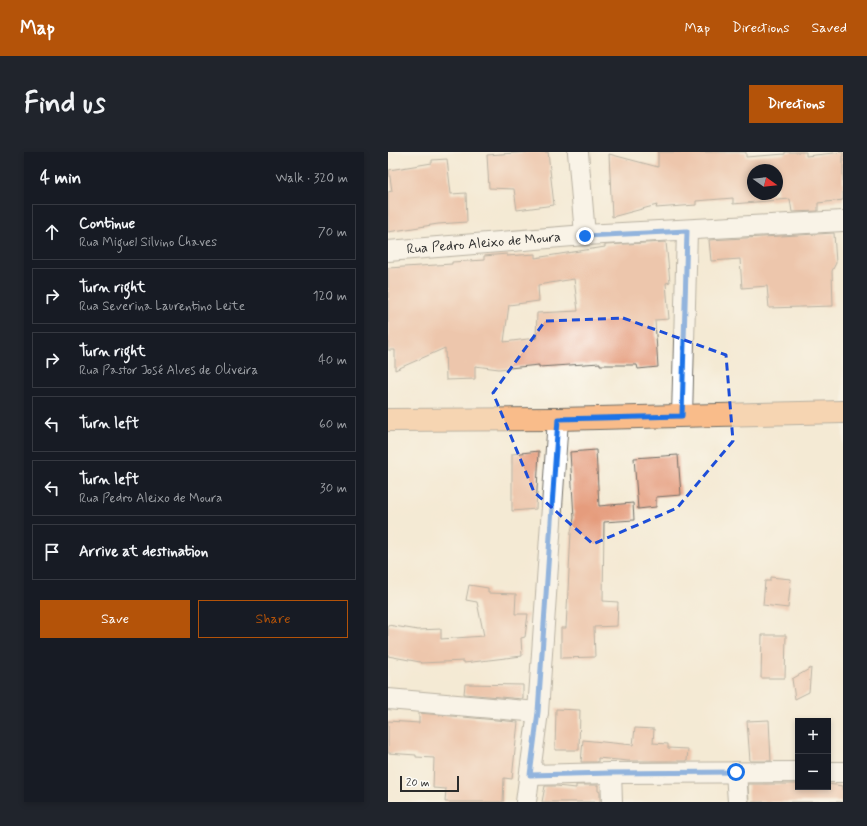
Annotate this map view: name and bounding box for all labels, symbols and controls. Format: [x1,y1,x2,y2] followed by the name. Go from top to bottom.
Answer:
[20,16,55,41] text: Map
[684,19,710,37] text: Map
[732,19,790,37] text: Directions
[812,19,847,37] text: Saved
[749,85,843,123] button: Directions
[24,86,105,123] text: Find us
[747,164,783,200] north arrow
[40,167,81,189] text: 4 min
[275,170,348,187] text: Walk · 320 m
[79,214,135,234] text: Continue
[41,221,63,243] icon: ahead
[318,224,347,241] text: 70 m
[576,227,594,245] route end
[406,228,562,258] street label: Rua Pedro Aleixo de Moura
[79,234,217,251] text: Rua Miguel Silvino Chaves
[79,278,146,298] text: Turn right
[41,285,63,307] icon: right
[313,288,347,305] text: 120 m
[79,298,245,315] text: Rua Severina Laurentino Leite
[79,342,146,362] text: Turn right
[41,349,63,371] icon: right
[318,352,347,369] text: 40 m
[79,362,258,379] text: Rua Pastor José Alves de Oliveira
[41,413,63,435] icon: left
[79,414,139,434] text: Turn left
[319,416,347,433] text: 60 m
[79,470,139,490] text: Turn left
[41,477,63,499] icon: left
[320,480,347,497] text: 30 m
[79,490,222,507] text: Rua Pedro Aleixo de Moura
[41,541,63,563] icon: arrive
[79,542,208,562] text: Arrive at destination
[40,600,190,638] button: Save
[198,600,348,638] button: Share
[795,718,831,790] map controls
[795,718,831,754] button: +
[795,754,831,790] button: −
[727,763,745,781] route start
[400,774,459,793] scale bar
[406,776,429,790] text: 20 m

